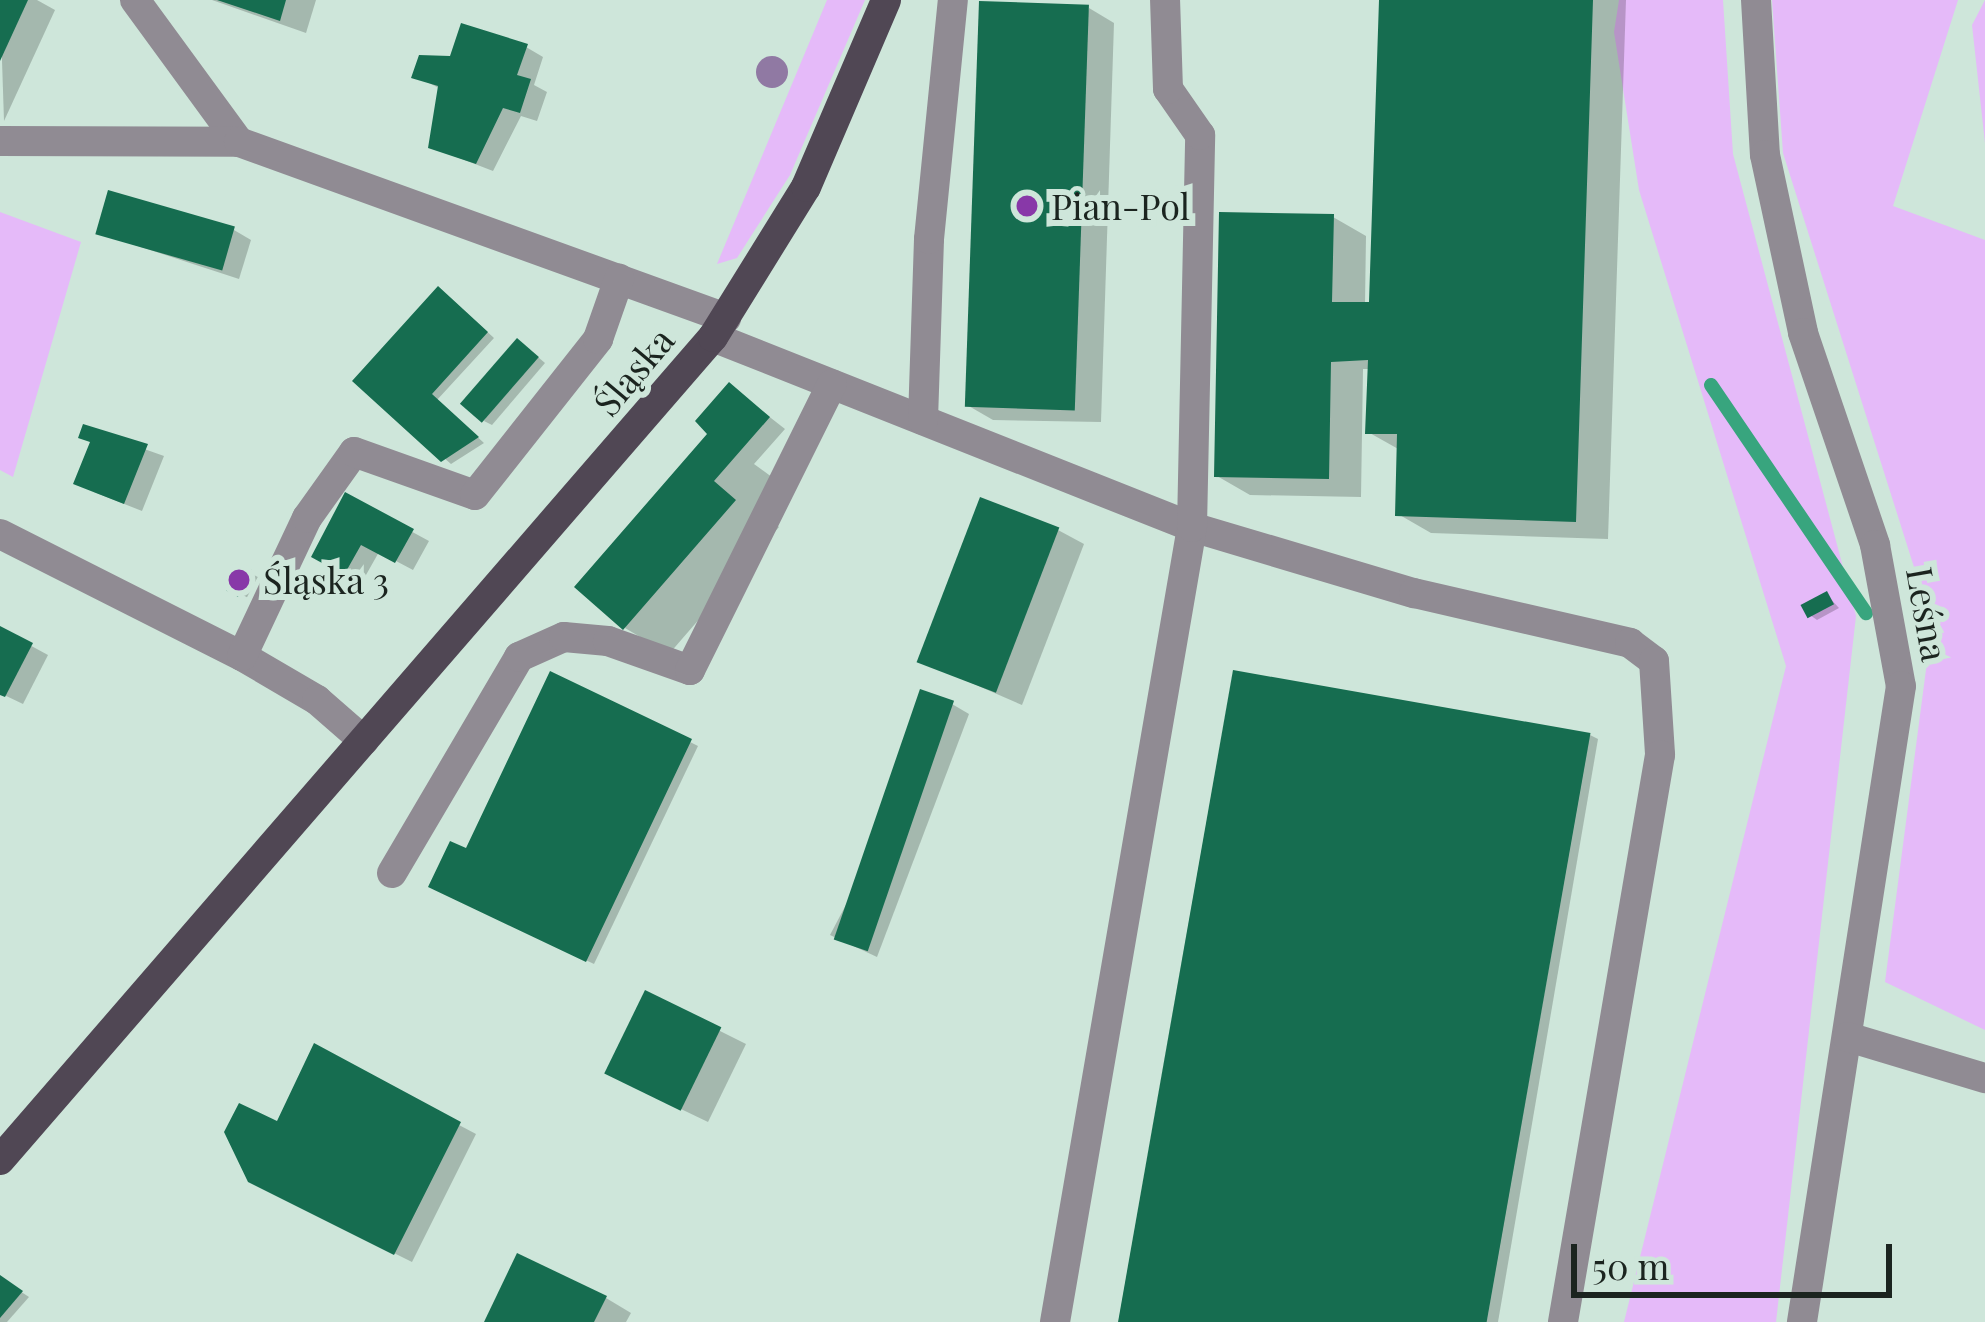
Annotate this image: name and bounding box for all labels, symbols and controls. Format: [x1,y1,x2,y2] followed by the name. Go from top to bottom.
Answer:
[1051,184,1190,228] place label: Pian-Pol
[1014,193,1040,219] marker: Pian-Pol
[584,318,682,424] street label: Śląska
[263,558,389,602] place label: Śląska 3
[1898,564,1958,664] street label: Leśna
[226,567,252,593] marker: Śląska 3
[1577,1220,1898,1294] scale bar
[1592,1241,1669,1289] text: 50 m

